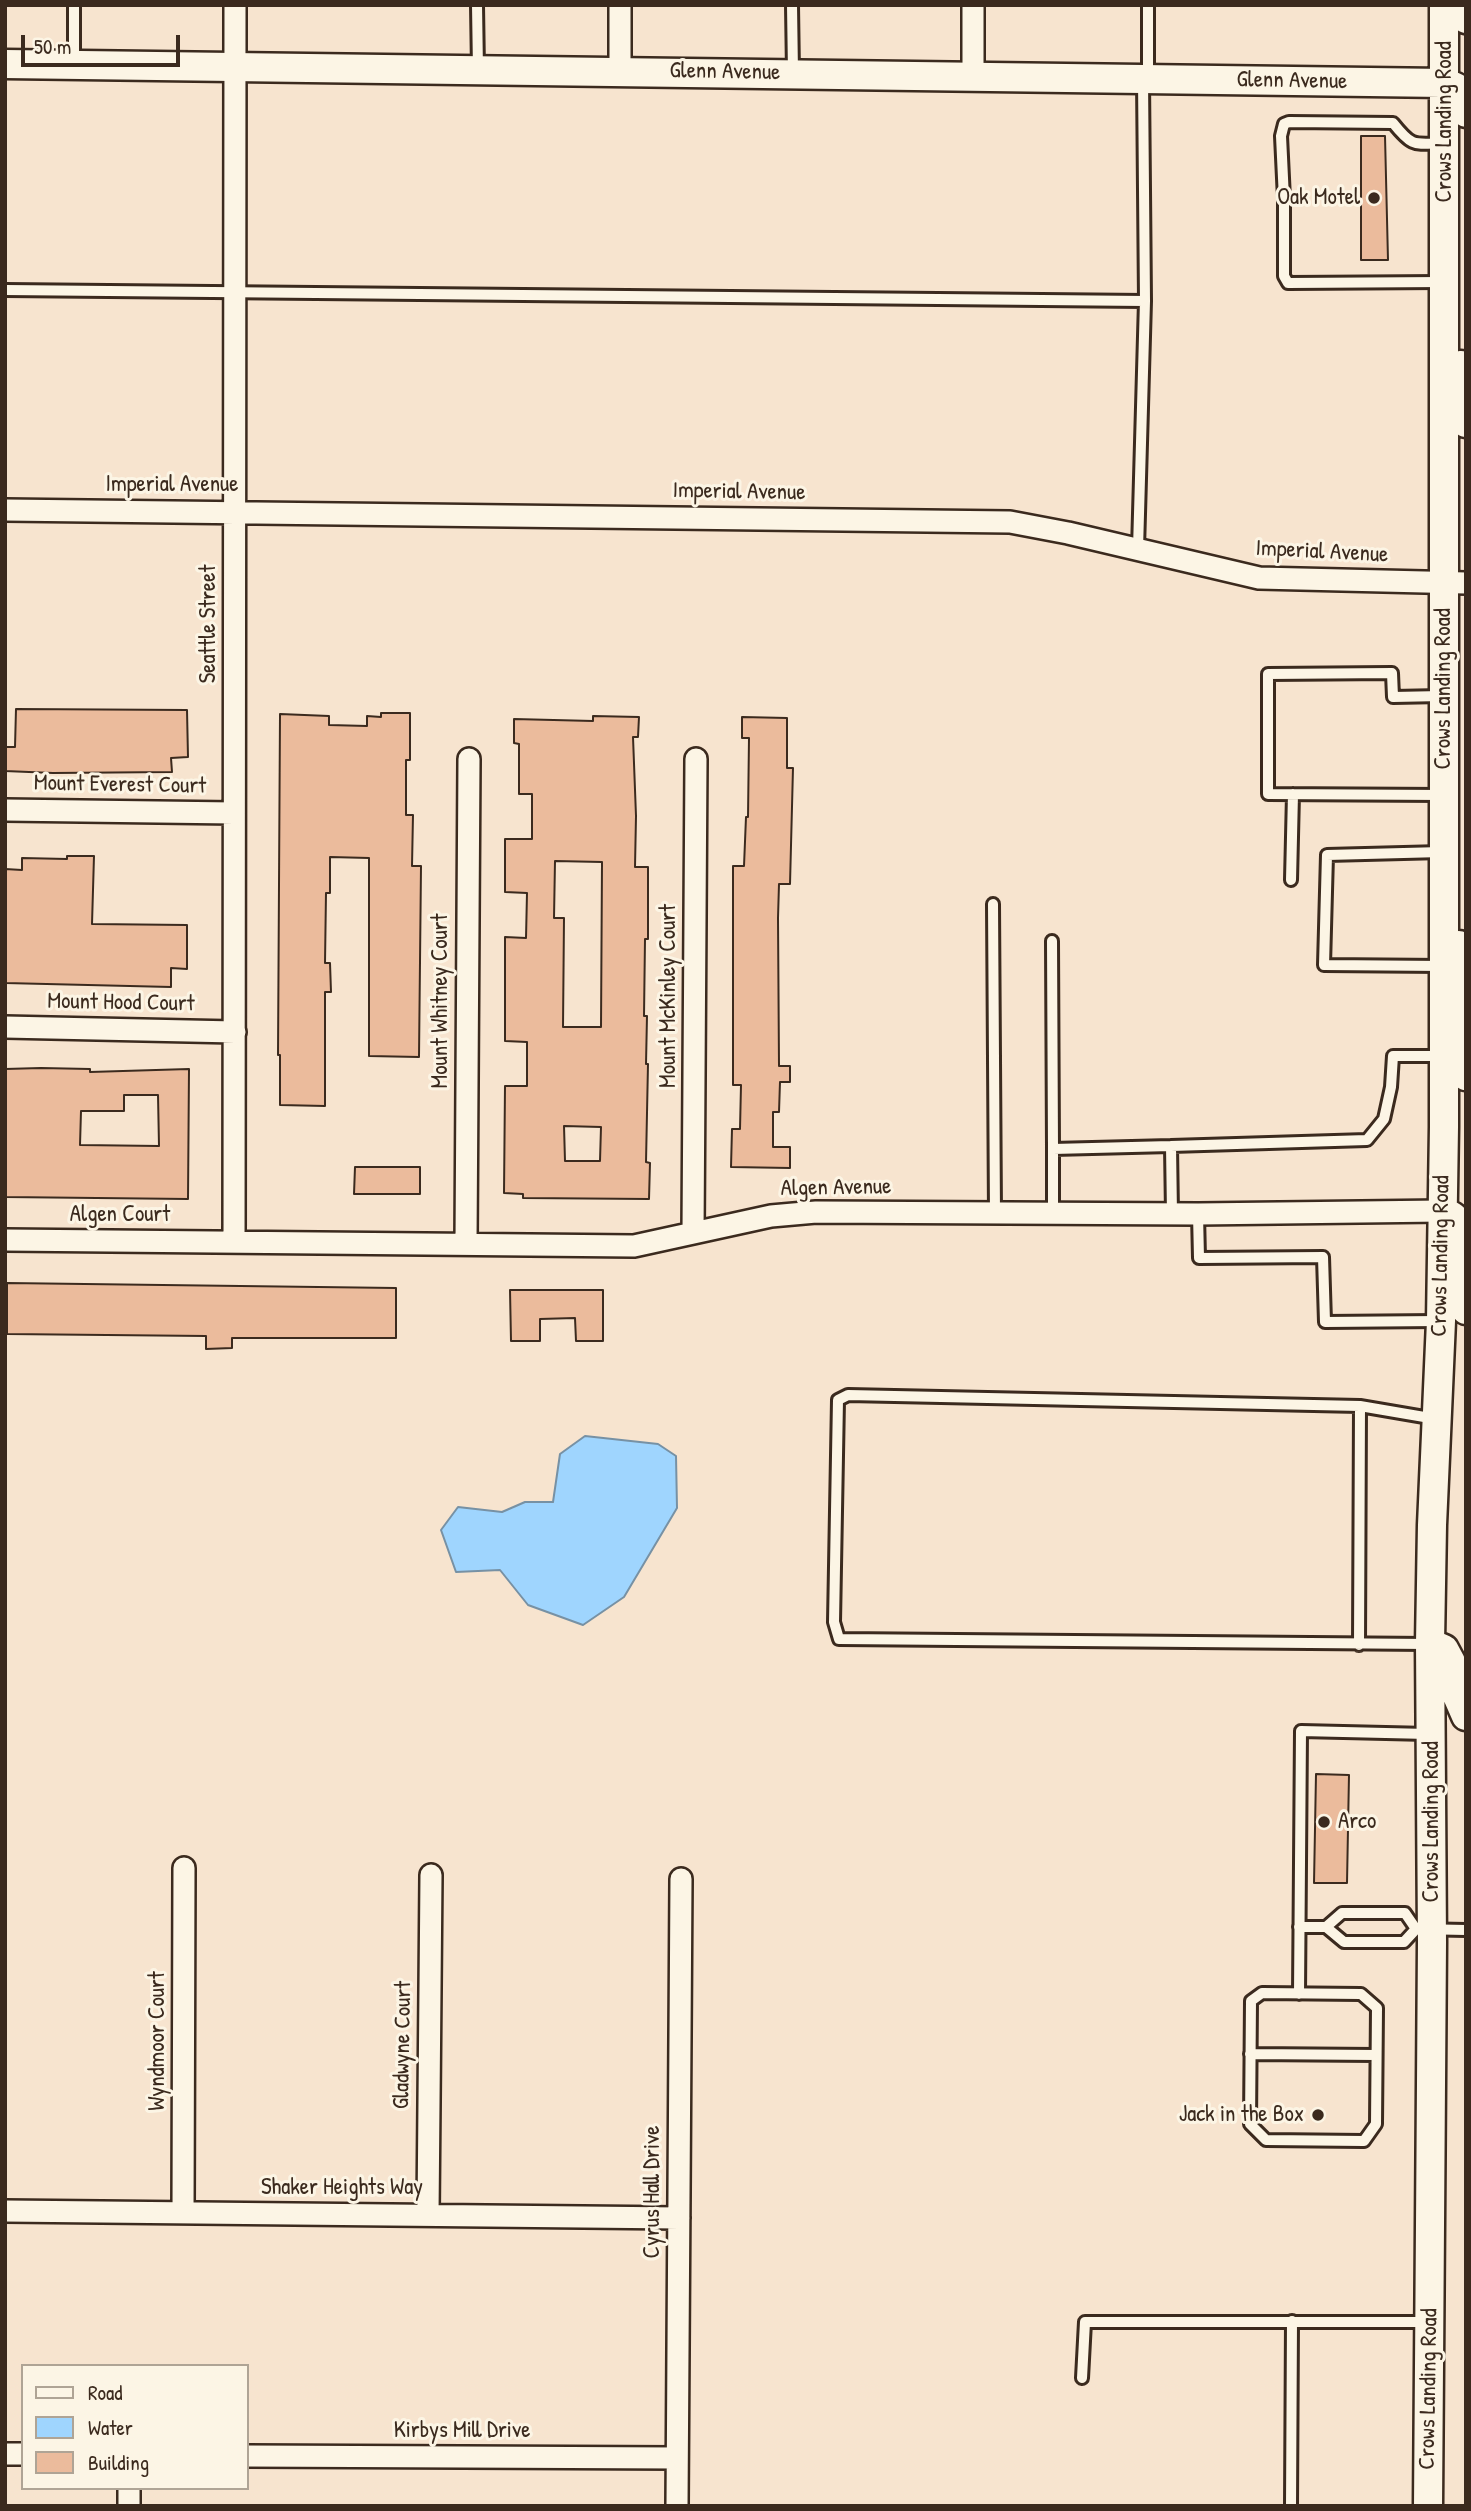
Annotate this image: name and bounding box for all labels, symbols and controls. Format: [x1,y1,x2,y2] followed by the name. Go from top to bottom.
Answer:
[24,21,184,65] scale bar
[34,32,71,61] text: 50 m
[1431,41,1459,203] street label: Crows Landing Road
[669,57,781,87] street label: Glenn Avenue
[1236,66,1348,96] street label: Glenn Avenue
[1277,184,1360,212] place label: Oak Motel
[1366,190,1382,206] marker: Oak Motel
[106,471,238,499] street label: Imperial Avenue
[672,477,806,507] street label: Imperial Avenue
[1255,535,1389,569] street label: Imperial Avenue
[195,565,223,683] street label: Seattle Street
[1430,608,1458,770] street label: Crows Landing Road
[34,770,206,800] street label: Mount Everest Court
[655,904,683,1088] street label: Mount McKinley Court
[427,913,455,1089] street label: Mount Whitney Court
[47,988,195,1018] street label: Mount Hood Court
[780,1173,892,1203] street label: Algen Avenue
[1426,1175,1456,1337] street label: Crows Landing Road
[70,1201,170,1229] street label: Algen Court
[1418,1741,1446,1903] street label: Crows Landing Road
[1338,1808,1376,1836] place label: Arco
[1316,1814,1332,1830] marker: Arco
[144,1971,172,2111] street label: Wyndmoor Court
[388,1981,418,2109] street label: Gladwyne Court
[1179,2101,1304,2129] place label: Jack in the Box
[1310,2107,1326,2123] marker: Jack in the Box
[639,2126,667,2258] street label: Cyrus Hall Drive
[261,2174,423,2202] street label: Shaker Heights Way
[1414,2308,1444,2470] street label: Crows Landing Road
[21,2364,248,2490] legend
[88,2378,122,2407] text: Road
[88,2413,133,2442] text: Water
[394,2417,530,2445] street label: Kirbys Mill Drive
[88,2448,149,2477] text: Building

